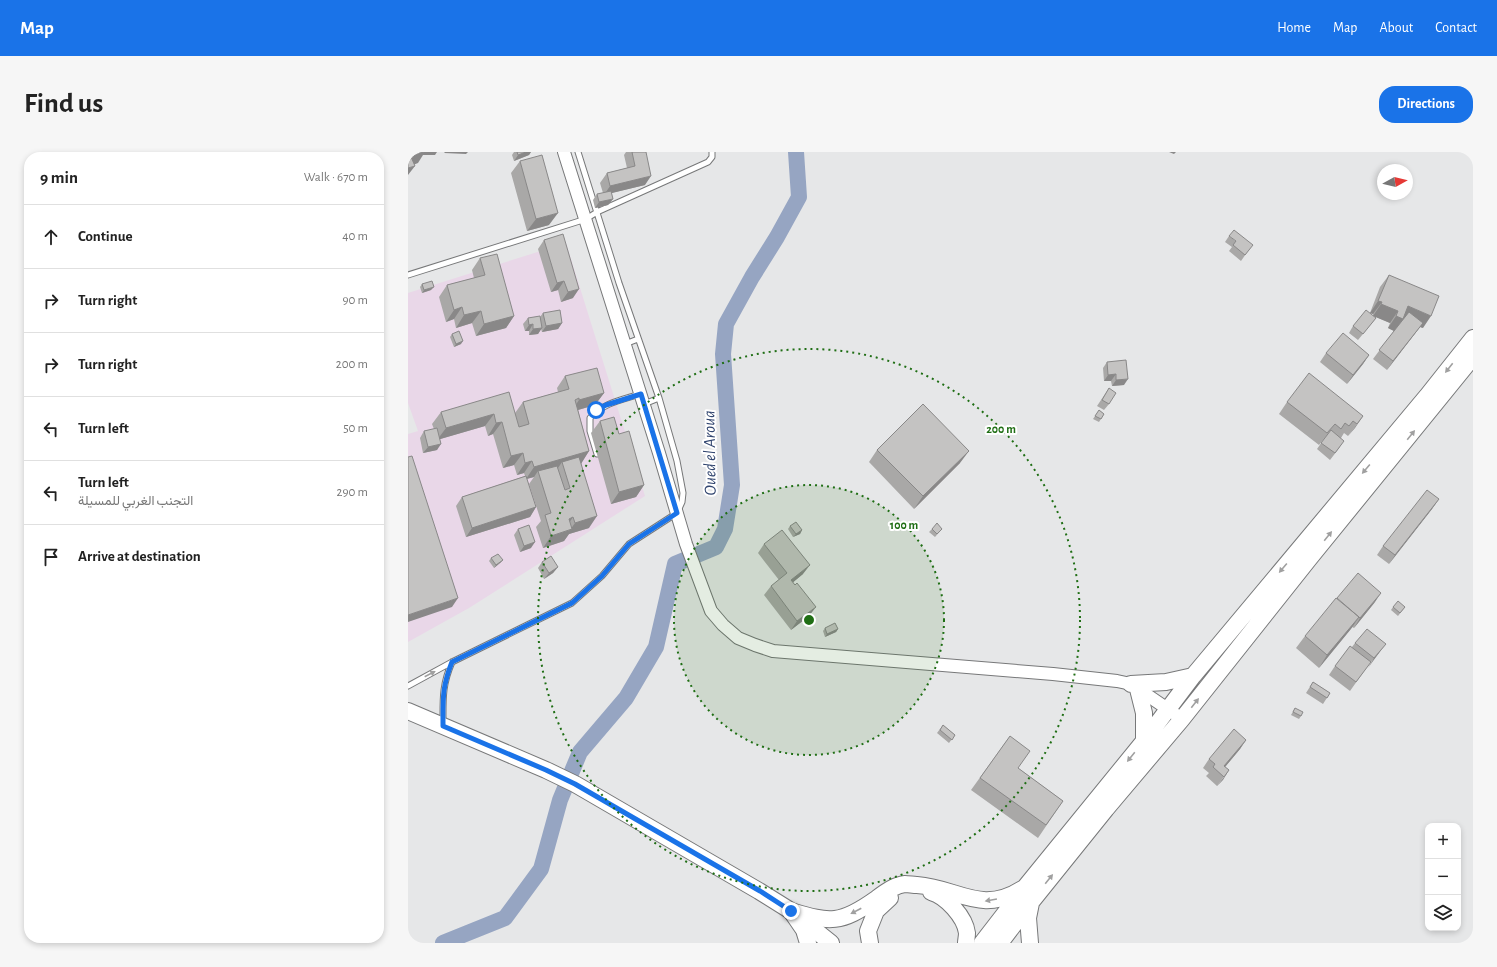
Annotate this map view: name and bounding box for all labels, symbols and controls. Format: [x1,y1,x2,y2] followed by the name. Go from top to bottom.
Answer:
[20,19,54,38] text: Map
[1277,21,1311,35] text: Home
[1333,21,1357,35] text: Map
[1379,21,1413,35] text: About
[1435,21,1477,35] text: Contact
[1379,86,1473,123] button: Directions
[24,90,103,118] text: Find us
[1377,164,1413,200] north arrow
[40,169,78,186] text: 9 min
[304,171,368,184] text: Walk · 670 m
[40,226,62,248] icon: ahead
[78,229,133,244] text: Continue
[342,230,368,243] text: 40 m
[40,290,62,312] icon: right
[78,293,137,308] text: Turn right
[342,294,368,307] text: 90 m
[40,354,62,376] icon: right
[78,357,137,372] text: Turn right
[336,358,368,371] text: 200 m
[1444,363,1453,374] one-way arrow
[587,401,605,419] route start
[700,410,719,496] water label: Oued el Aroua
[40,418,62,440] icon: left
[78,421,129,436] text: Turn left
[343,422,368,435] text: 50 m
[986,423,1016,435] text: 200 m
[1406,430,1415,441] one-way arrow
[1362,463,1371,474] one-way arrow
[78,475,129,490] text: Turn left
[40,482,62,504] icon: left
[337,486,368,499] text: 290 m
[78,495,193,508] text: التجنب الغربي للمسيلة
[890,519,918,531] text: 100 m
[1324,530,1333,541] one-way arrow
[40,546,62,568] icon: arrive
[78,549,201,564] text: Arrive at destination
[1278,563,1287,574] one-way arrow
[802,613,816,627] centre of rings
[424,670,436,677] one-way arrow
[1190,698,1199,709] one-way arrow
[1127,751,1136,762] one-way arrow
[1425,823,1461,931] map controls
[1425,823,1461,859] button: +
[1425,859,1461,895] button: −
[1045,873,1054,884] one-way arrow
[1425,895,1461,931] button: layers
[985,897,997,903] one-way arrow
[782,902,800,920] route end
[851,908,862,914] one-way arrow

